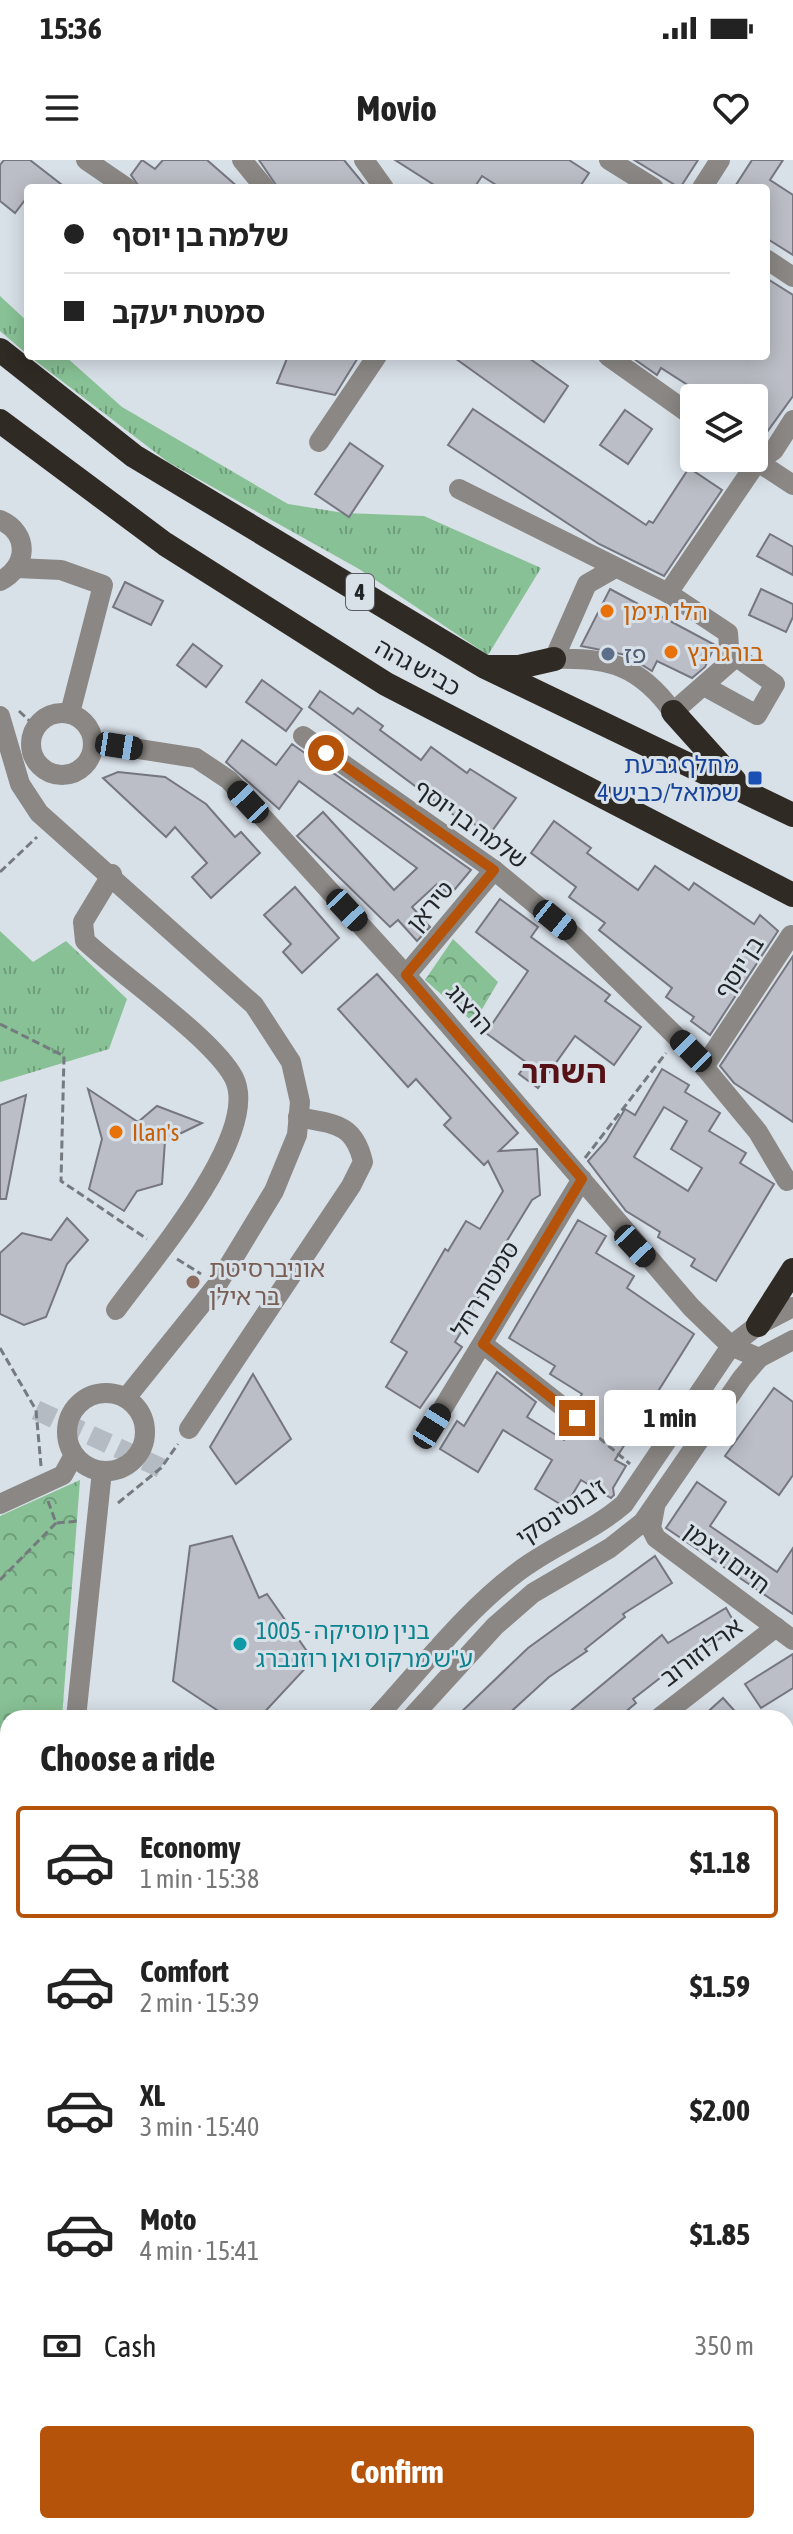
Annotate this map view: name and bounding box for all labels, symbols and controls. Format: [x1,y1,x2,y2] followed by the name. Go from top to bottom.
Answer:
[40,11,102,45] text: 15:36
[40,86,84,130] icon: menu
[709,86,753,130] icon: heart
[356,87,437,129] text: Movio
[112,218,289,252] text: שלמה בן יוסף
[112,295,265,329] text: סמטת יעקב
[680,384,768,472] map controls
[680,384,768,472] button: layers
[346,574,374,610] road number: 4
[623,598,708,625] place label: הלו תימן
[598,602,616,620] marker: הלו תימן
[371,633,465,701] street label: כביש גהה
[687,639,764,666] place label: בורגרנץ
[624,641,646,668] place label: פז
[662,643,680,661] marker: בורגרנץ
[599,645,617,663] marker: פז
[93,730,145,762] car
[308,735,344,771] route start
[598,751,739,806] place label: מחלף גבעת שמואל/כביש 4
[746,769,764,787] marker: מחלף גבעת שמואל/כביש 4
[409,774,533,874] street label: שלמה בן יוסף
[223,776,273,828] car
[401,875,459,937] street label: טיראן
[322,884,372,936] car
[529,896,581,944] car
[709,931,769,1003] street label: בן יוסף
[441,979,499,1039] street label: הרצוג
[666,1026,716,1076] car
[521,1053,607,1090] district label: השחר
[132,1119,179,1146] place label: Ilan's
[107,1123,125,1141] marker: Ilan's
[610,1220,660,1272] car
[446,1236,524,1342] street label: סמטת רחל
[209,1255,325,1310] place label: אוניברסיטת בר אילן
[184,1273,202,1291] marker: אוניברסיטת בר אילן
[605,1390,737,1446] callout: 1 min
[409,1399,455,1453] car
[559,1400,595,1436] route end
[643,1403,697,1433] text: 1 min
[511,1473,611,1551] street label: ז'בוטינסקי
[679,1517,775,1599] street label: חיים ויצמן
[655,1612,747,1692] street label: ארלוזורוב
[256,1617,473,1672] place label: 1005 - בנין מוסיקה ע"ש מרקוס ואן רוזנברג
[231,1635,249,1653] marker: 1005 - בנין מוסיקה ע"ש מרקוס ואן רוזנברג
[40,1737,215,1779] text: Choose a ride
[44,1826,116,1898] icon: car
[140,1830,241,1864] text: Economy
[690,1845,750,1879] text: $1.18
[140,1864,259,1894] text: 1 min · 15:38
[44,1950,116,2022] icon: car
[140,1954,229,1988] text: Comfort
[690,1969,750,2003] text: $1.59
[140,1988,259,2018] text: 2 min · 15:39
[44,2074,116,2146] icon: car
[140,2078,165,2112] text: XL
[690,2093,750,2127] text: $2.00
[140,2112,259,2142] text: 3 min · 15:40
[44,2198,116,2270] icon: car
[140,2202,197,2236] text: Moto
[690,2217,750,2251] text: $1.85
[140,2236,259,2266] text: 4 min · 15:41
[40,2324,84,2368] icon: cash
[104,2329,157,2363] text: Cash
[695,2331,754,2361] text: 350 m
[40,2426,754,2518] button: Confirm

